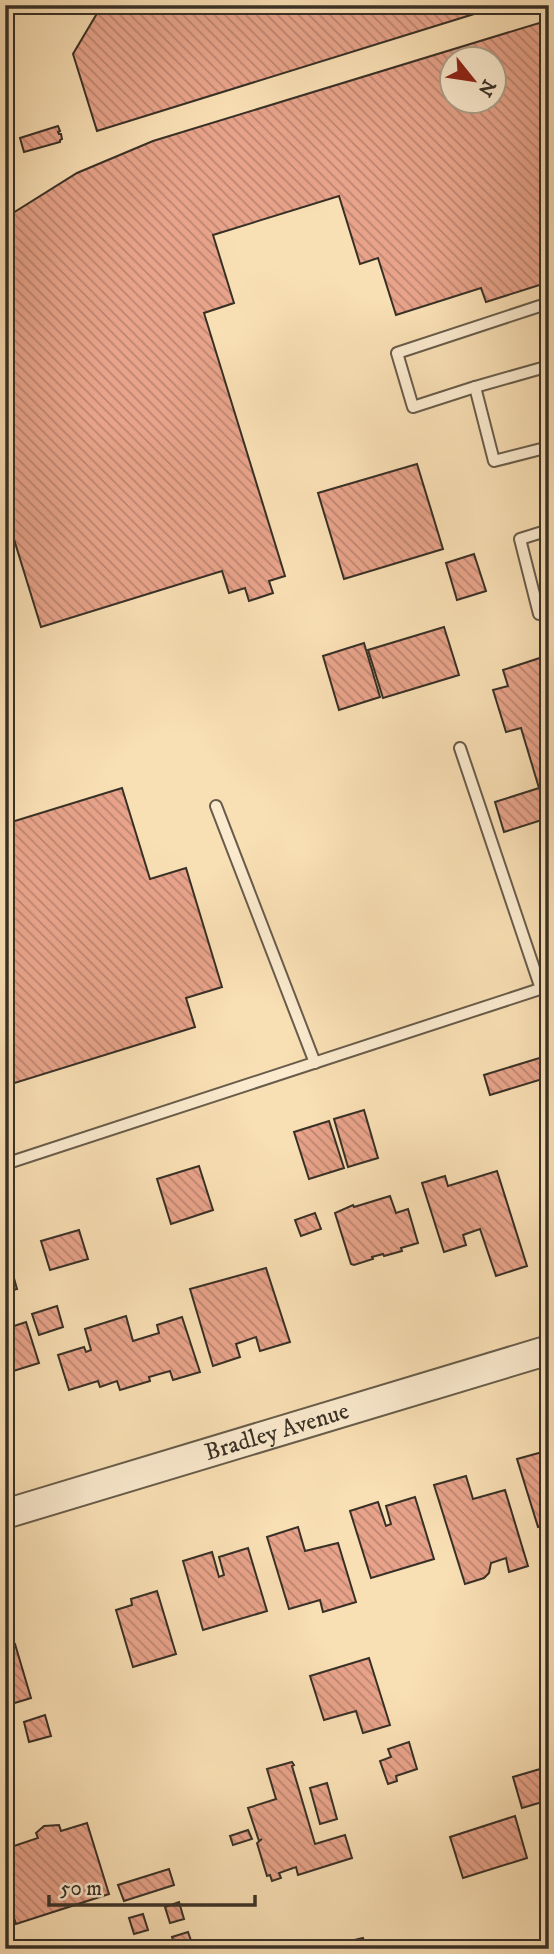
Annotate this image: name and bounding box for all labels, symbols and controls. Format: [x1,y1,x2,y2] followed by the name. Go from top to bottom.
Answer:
[438,46,508,116] north arrow
[472,75,500,101] text: N
[201,1396,353,1468] street label: Bradley Avenue
[49,1863,256,1907] scale bar
[60,1876,102,1902] text: 50 m

